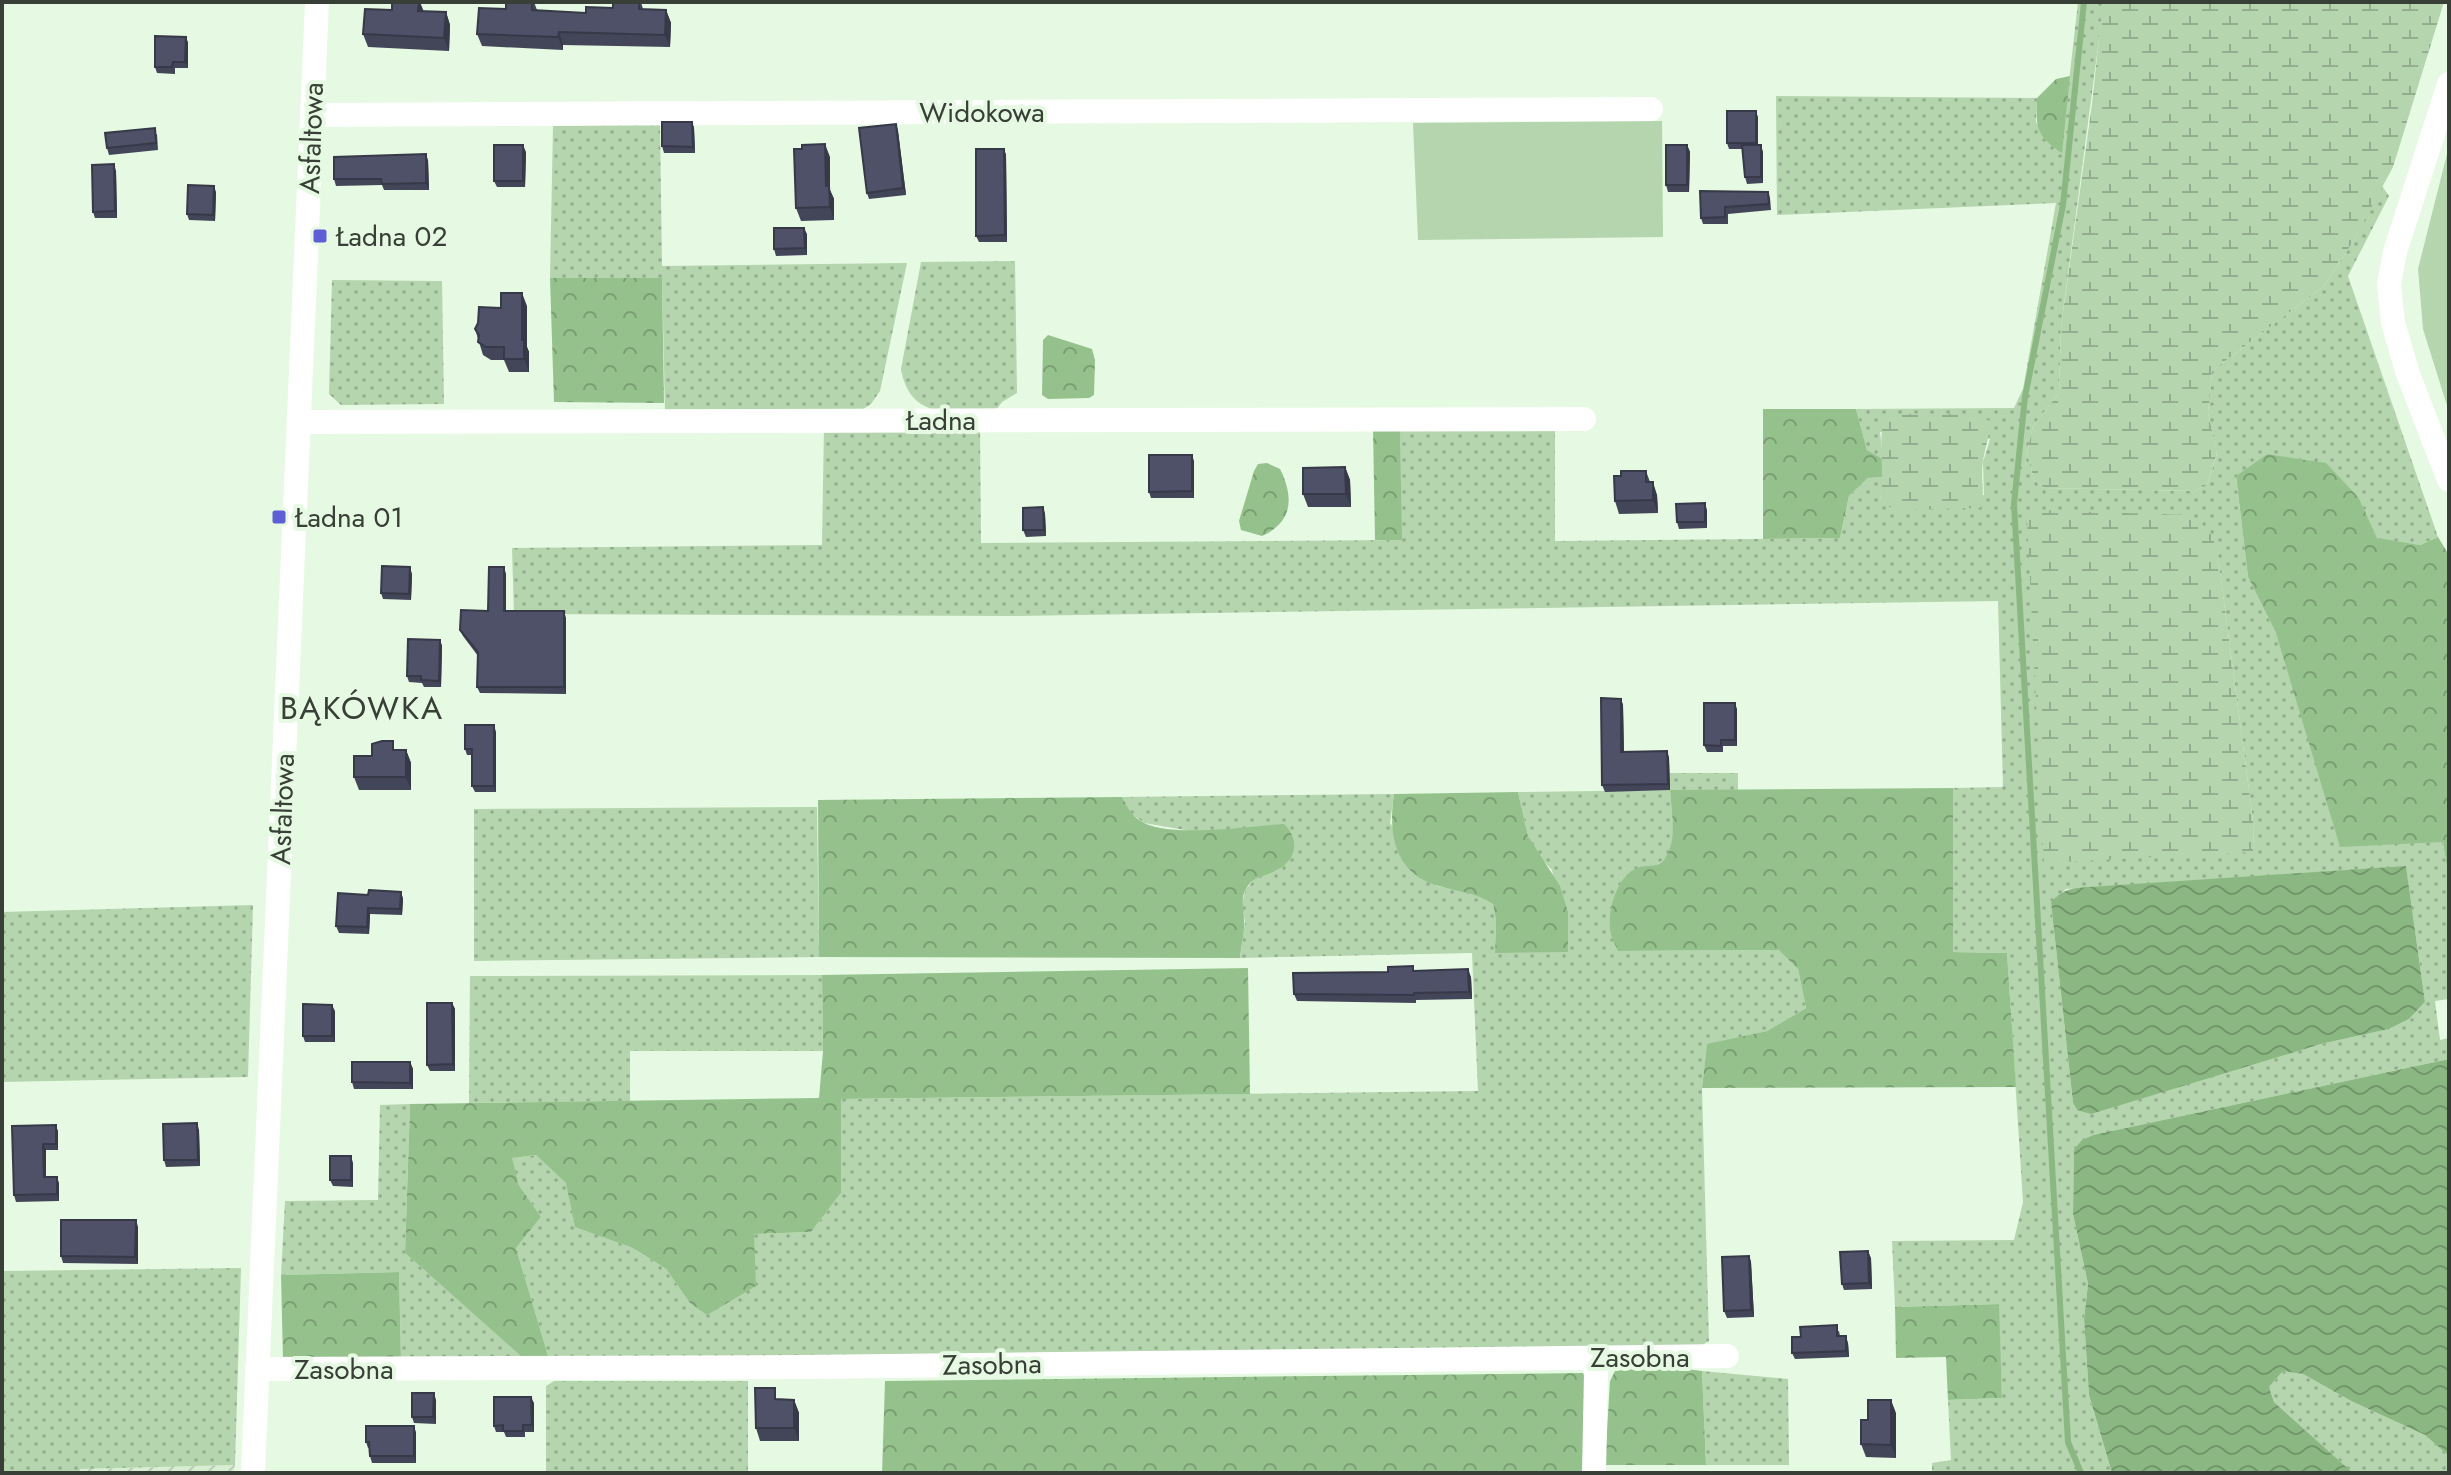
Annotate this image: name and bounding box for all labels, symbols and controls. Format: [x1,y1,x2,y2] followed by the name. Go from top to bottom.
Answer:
[289,81,334,195] street label: Asfaltowa
[919,92,1045,133] street label: Widokowa
[335,216,447,257] place label: Ładna 02
[311,227,329,245] marker: Ładna 02
[905,400,976,441] street label: Ładna
[294,497,403,538] place label: Ładna 01
[270,508,288,526] marker: Ładna 01
[280,685,444,731] district label: BĄKÓWKA
[260,752,305,866] street label: Asfaltowa
[1590,1337,1690,1378] street label: Zasobna
[942,1343,1042,1386] street label: Zasobna
[294,1349,394,1390] street label: Zasobna

